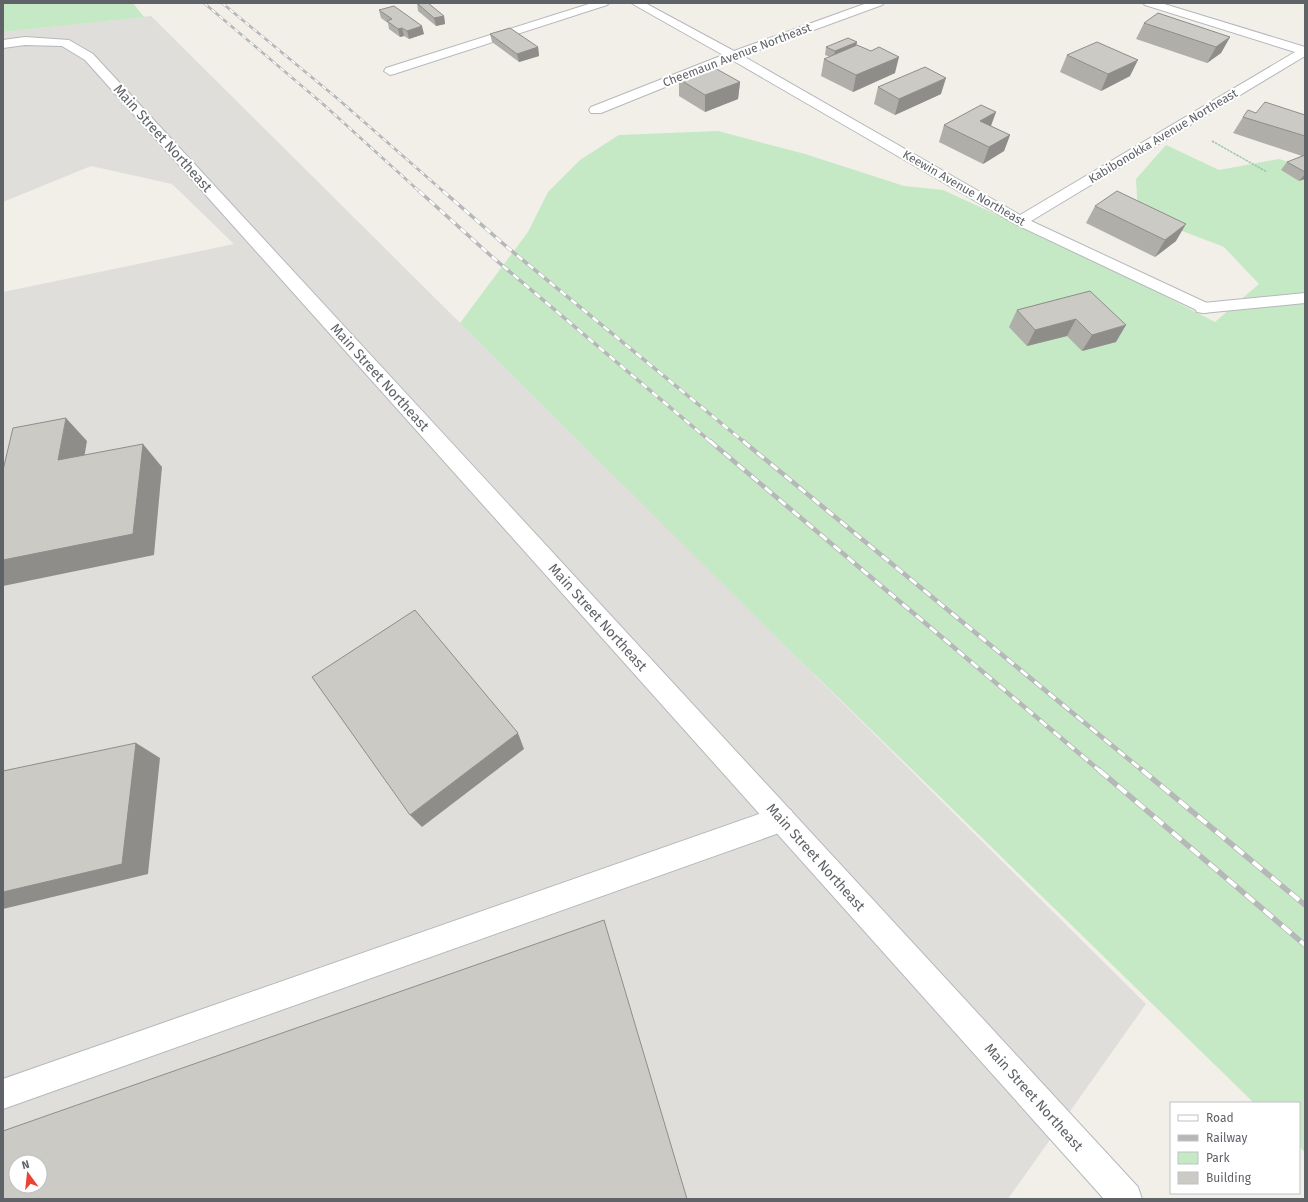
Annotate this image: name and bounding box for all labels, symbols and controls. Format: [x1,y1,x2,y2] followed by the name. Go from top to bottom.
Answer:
[661,20,814,90] street label: Cheemaun Avenue Northeast
[110,81,216,196] street label: Main Street Northeast
[1086,86,1240,186] street label: Kabibonokka Avenue Northeast
[900,147,1028,229] street label: Keewin Avenue Northeast
[327,320,433,435] street label: Main Street Northeast
[545,560,651,675] street label: Main Street Northeast
[763,800,869,915] street label: Main Street Northeast
[981,1040,1087,1155] street label: Main Street Northeast
[1170,1102,1300,1194] legend
[1206,1111,1234,1125] text: Road
[1206,1131,1247,1145] text: Railway
[1206,1151,1230,1165] text: Park
[8,1154,48,1194] north arrow
[20,1158,31,1172] text: N
[1206,1171,1252,1185] text: Building

